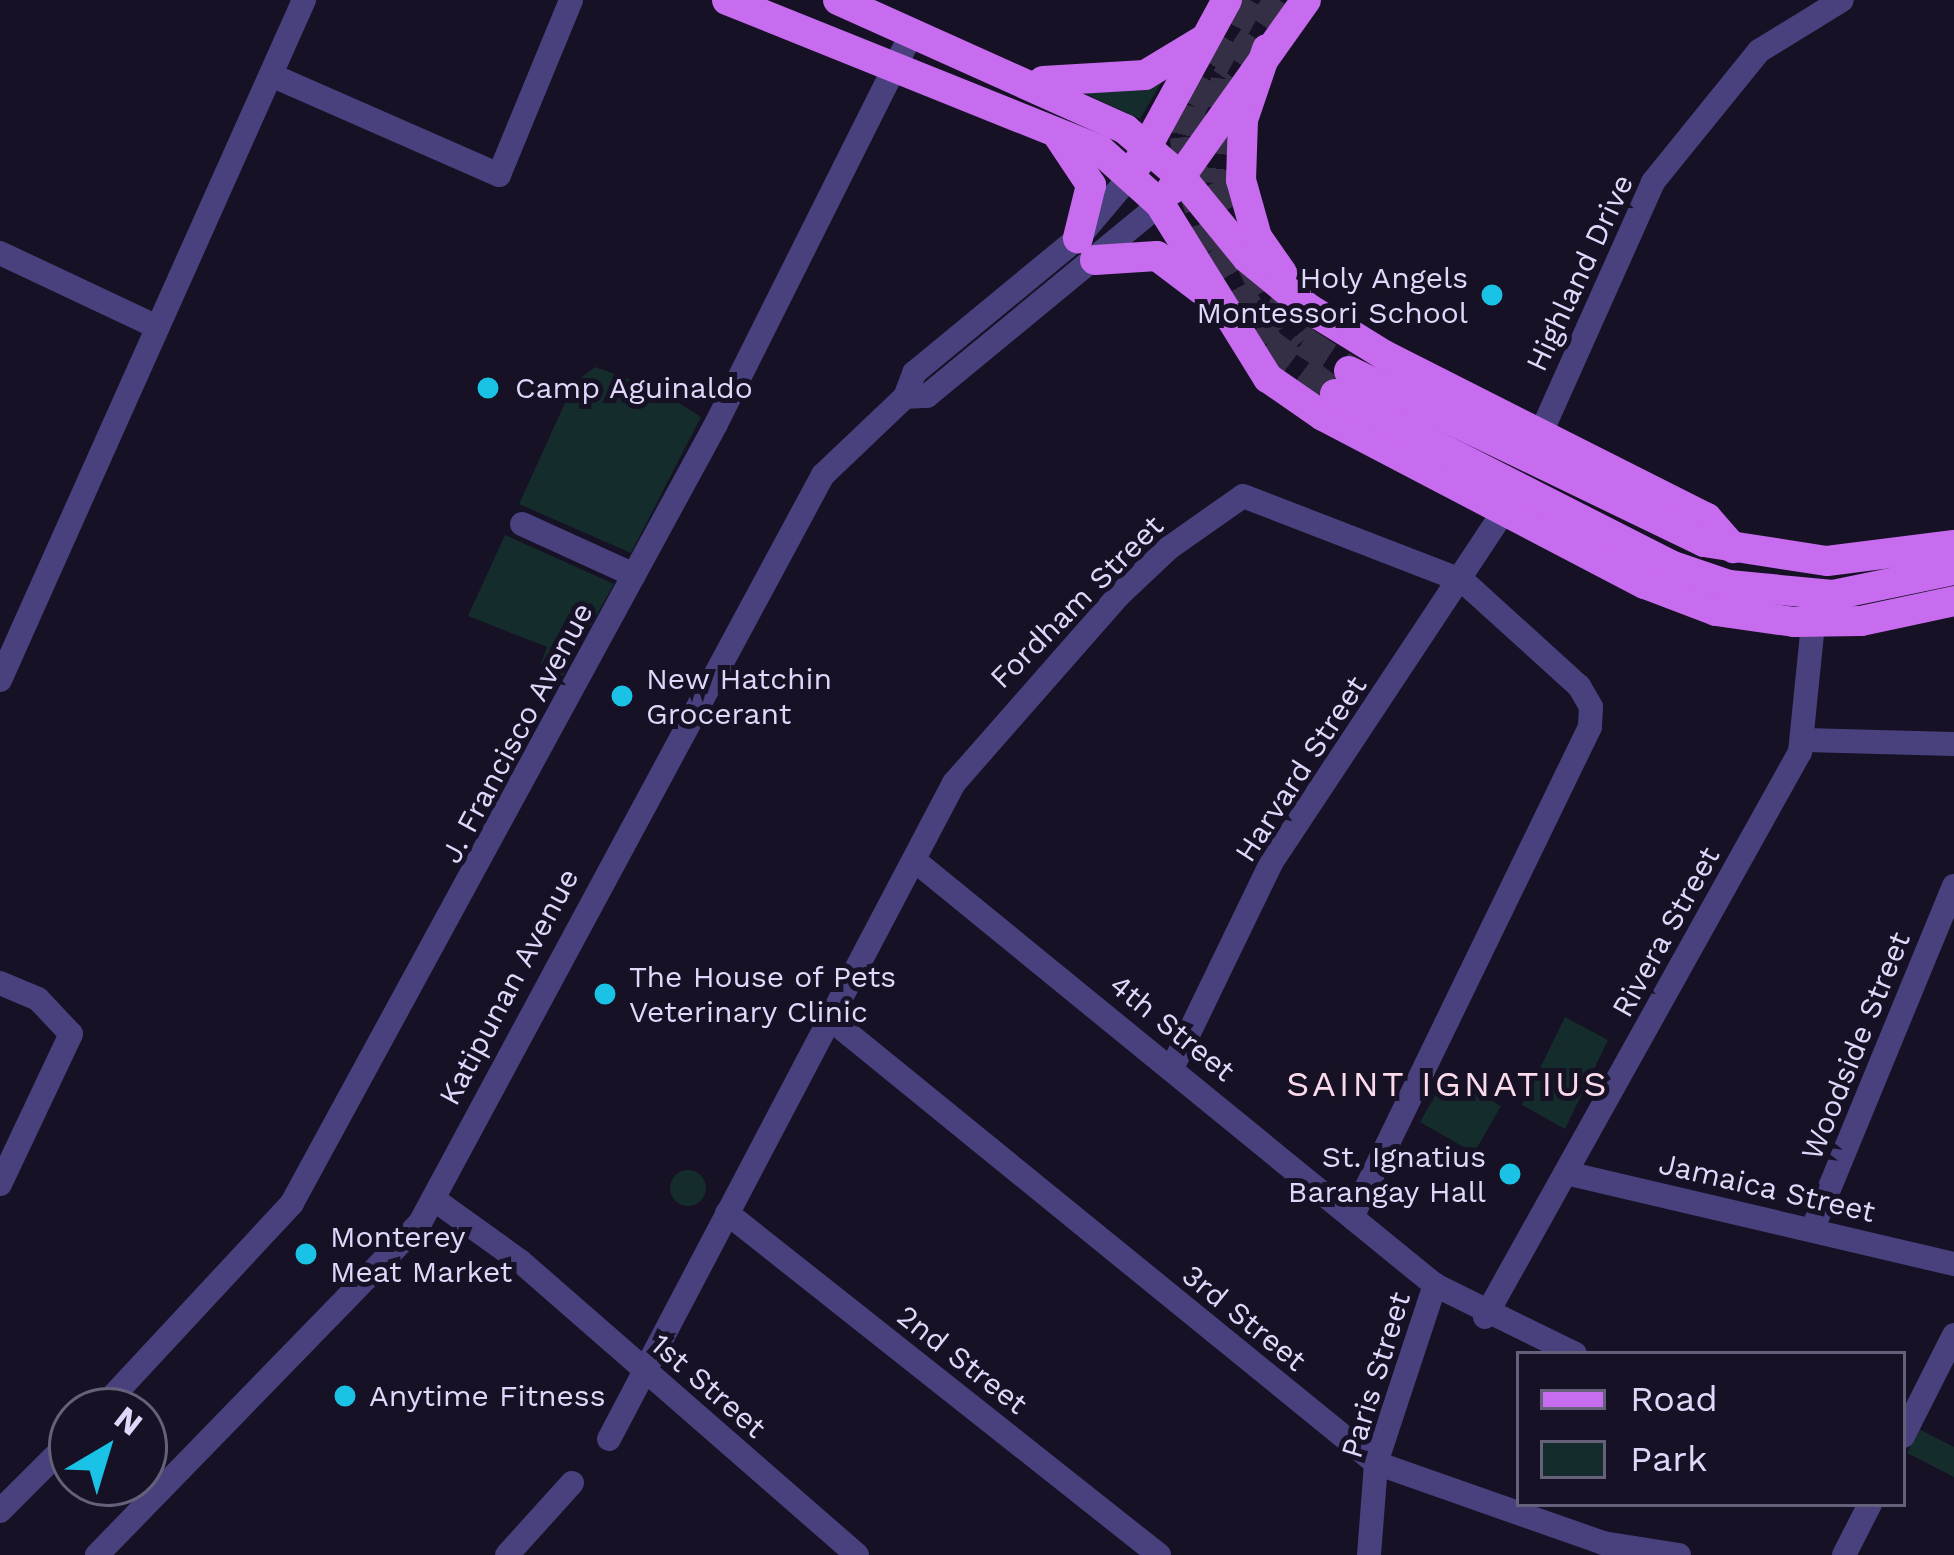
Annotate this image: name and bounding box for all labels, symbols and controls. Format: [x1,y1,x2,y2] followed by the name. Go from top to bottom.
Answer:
[1519,169,1641,377] street label: Highland Drive
[1197,260,1468,330] place label: Holy Angels Montessori School
[1479,282,1505,308] marker: Holy Angels Montessori School
[515,370,754,406] place label: Camp Aguinaldo
[472,372,504,404] marker: Camp Aguinaldo
[983,508,1171,696] street label: Fordham Street
[433,596,601,870] street label: J. Francisco Avenue
[646,661,833,732] place label: New Hatchin Grocerant
[1228,669,1374,869] street label: Harvard Street
[609,683,635,709] marker: New Hatchin Grocerant
[1604,840,1728,1024] street label: Rivera Street
[431,862,587,1112] street label: Katipunan Avenue
[1794,927,1918,1165] street label: Woodside Street
[629,959,897,1030] place label: The House of Pets Veterinary Clinic
[1102,967,1242,1089] street label: 4th Street
[592,981,618,1007] marker: The House of Pets Veterinary Clinic
[1286,1063,1610,1107] district label: SAINT IGNATIUS
[1287,1139,1486,1210] place label: St. Ignatius Barangay Hall
[1655,1146,1879,1230] street label: Jamaica Street
[1497,1161,1523,1187] marker: St. Ignatius Barangay Hall
[330,1219,512,1290] place label: Monterey Meat Market
[293,1241,319,1267] marker: Monterey Meat Market
[1175,1257,1313,1379] street label: 3rd Street
[1334,1288,1418,1462] street label: Paris Street
[890,1298,1034,1422] street label: 2nd Street
[643,1326,773,1446] street label: 1st Street
[1516,1351,1906,1507] legend
[369,1378,605,1414] place label: Anytime Fitness
[1630,1378,1718,1420] text: Road
[332,1383,358,1409] marker: Anytime Fitness
[48,1387,168,1507] north arrow
[107,1398,150,1443] text: N
[1630,1438,1707,1480] text: Park

